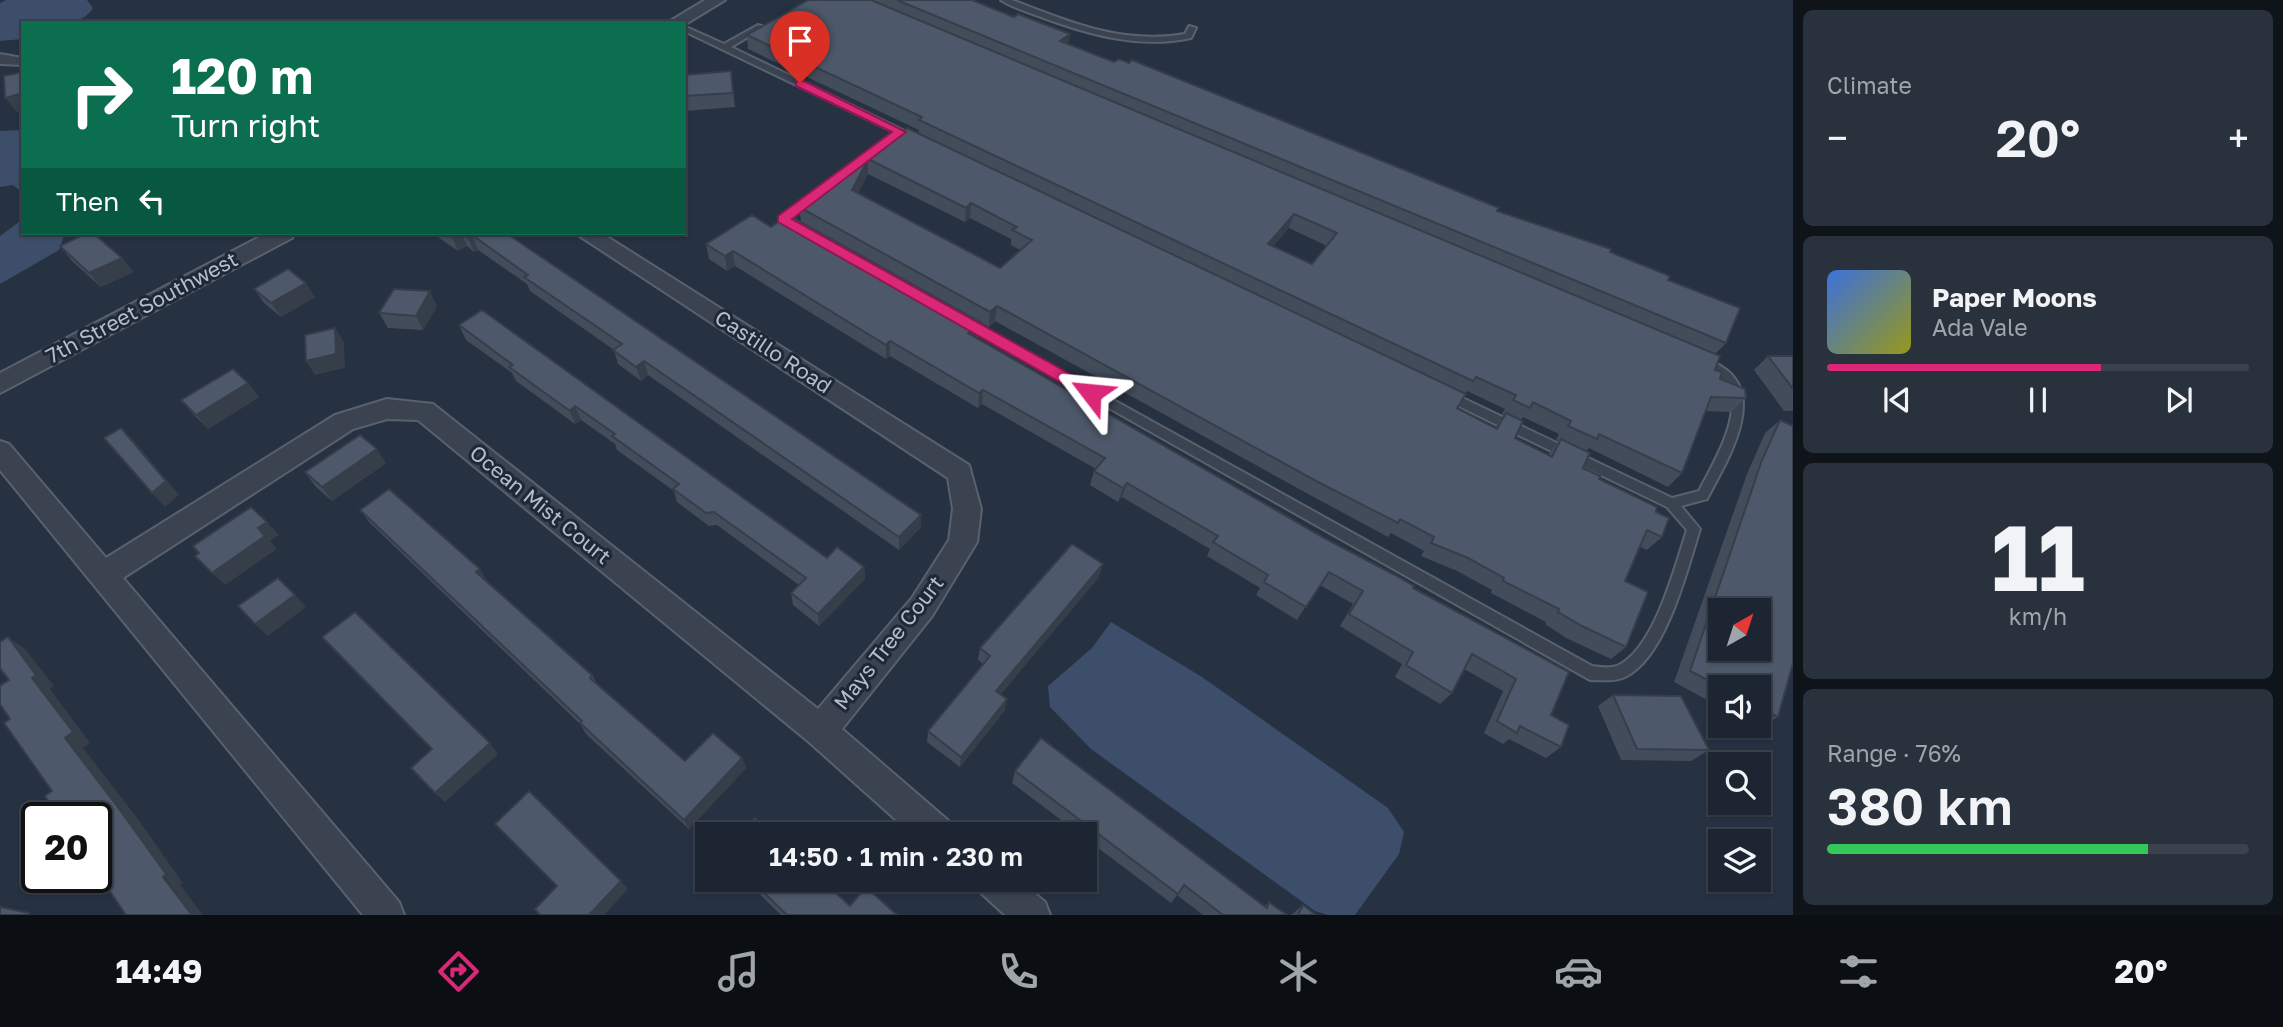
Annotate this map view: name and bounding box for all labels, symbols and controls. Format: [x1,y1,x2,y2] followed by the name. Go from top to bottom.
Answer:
[770,11,830,83] pin
[781,22,819,60] icon: arrive
[171,46,313,105] text: 120 m
[56,49,147,140] icon: right
[1827,71,1912,99] text: Climate
[171,106,320,144] text: Turn right
[1996,106,2080,168] text: 20°
[1827,115,1848,160] text: −
[2228,115,2249,160] text: +
[133,182,171,220] icon: left
[56,186,119,217] text: Then
[41,246,242,369] street label: 7th Street Southwest
[1932,282,2097,313] text: Paper Moons
[710,304,837,399] street label: Castillo Road
[1932,313,2028,341] text: Ada Vale
[1054,356,1128,430] position arrow
[1878,381,1916,419] icon: previous
[2019,381,2057,419] icon: pause
[2160,381,2198,419] icon: next
[465,439,617,569] street label: Ocean Mist Court
[1991,502,2085,611] text: 11
[828,570,949,715] street label: Mays Tree Court
[1708,598,1771,662] north arrow
[1708,598,1771,892] map controls
[2009,602,2067,630] text: km/h
[1708,675,1771,738] button: sound
[1827,739,1961,767] text: Range · 76%
[1708,752,1771,815] button: search
[1827,774,2013,836] text: 380 km
[21,802,112,893] speed limit sign: 20
[1708,829,1771,892] button: layers
[769,841,1023,872] text: 14:50 · 1 min · 230 m
[434,947,483,996] icon: directions
[714,947,763,996] icon: music
[994,947,1043,996] icon: phone
[1274,947,1323,996] icon: climate
[1554,947,1603,996] icon: car
[1834,947,1883,996] icon: filters
[116,952,203,990] text: 14:49
[2115,952,2167,990] text: 20°

